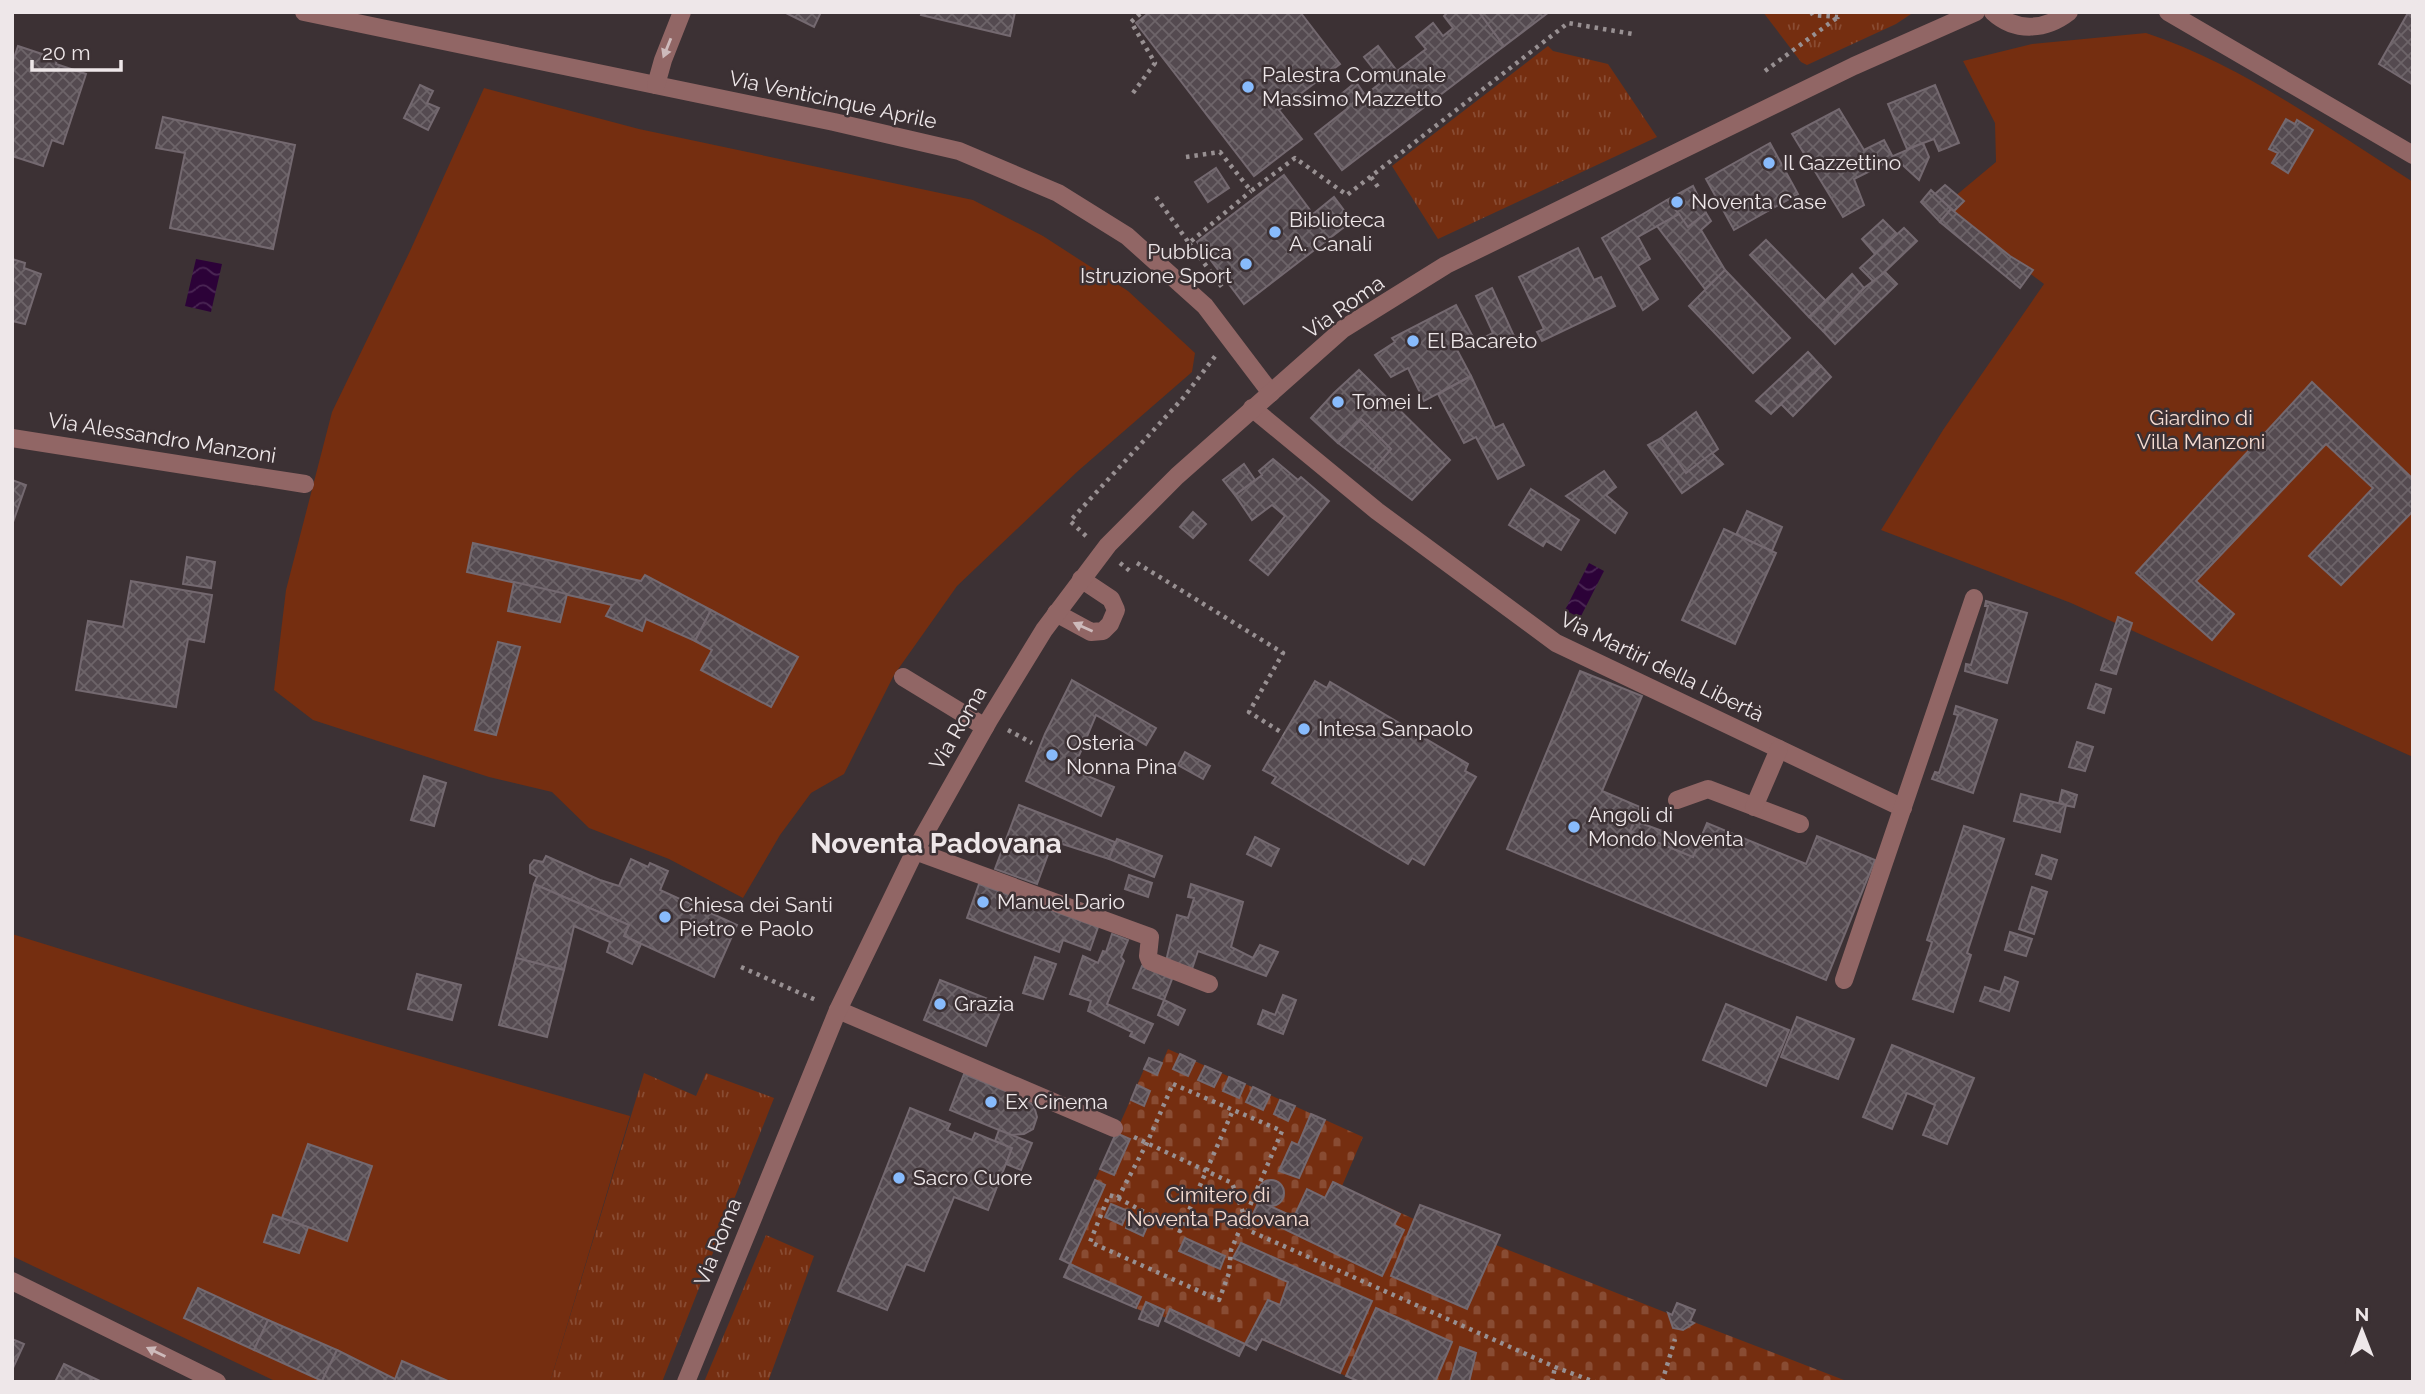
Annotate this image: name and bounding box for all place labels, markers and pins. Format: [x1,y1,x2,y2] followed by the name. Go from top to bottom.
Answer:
[1262,62,1446,111] place label: Palestra Comunale Massimo Mazzetto
[1240,79,1256,95] marker: Palestra Comunale Massimo Mazzetto
[1783,150,1901,175] place label: Il Gazzettino
[1761,155,1777,171] marker: Il Gazzettino
[1691,189,1827,214] place label: Noventa Case
[1669,194,1685,210] marker: Noventa Case
[1289,207,1385,256] place label: Biblioteca A. Canali
[1267,224,1283,240] marker: Biblioteca A. Canali
[1080,239,1232,288] place label: Pubblica Istruzione Sport
[1238,256,1254,272] marker: Pubblica Istruzione Sport
[1427,328,1537,353] place label: El Bacareto
[1405,333,1421,349] marker: El Bacareto
[1352,389,1433,414] place label: Tomei L.
[1330,394,1346,410] marker: Tomei L.
[1318,716,1473,741] place label: Intesa Sanpaolo
[1296,721,1312,737] marker: Intesa Sanpaolo
[1066,730,1177,779] place label: Osteria Nonna Pina
[1044,747,1060,763] marker: Osteria Nonna Pina
[1588,802,1744,851] place label: Angoli di Mondo Noventa
[1566,819,1582,835] marker: Angoli di Mondo Noventa
[997,889,1125,914] place label: Manuel Dario
[679,892,833,941] place label: Chiesa dei Santi Pietro e Paolo
[975,894,991,910] marker: Manuel Dario
[657,909,673,925] marker: Chiesa dei Santi Pietro e Paolo
[954,991,1014,1016] place label: Grazia
[932,996,948,1012] marker: Grazia
[1005,1089,1108,1114] place label: Ex Cinema
[983,1094,999,1110] marker: Ex Cinema
[913,1165,1032,1190] place label: Sacro Cuore
[891,1170,907,1186] marker: Sacro Cuore

